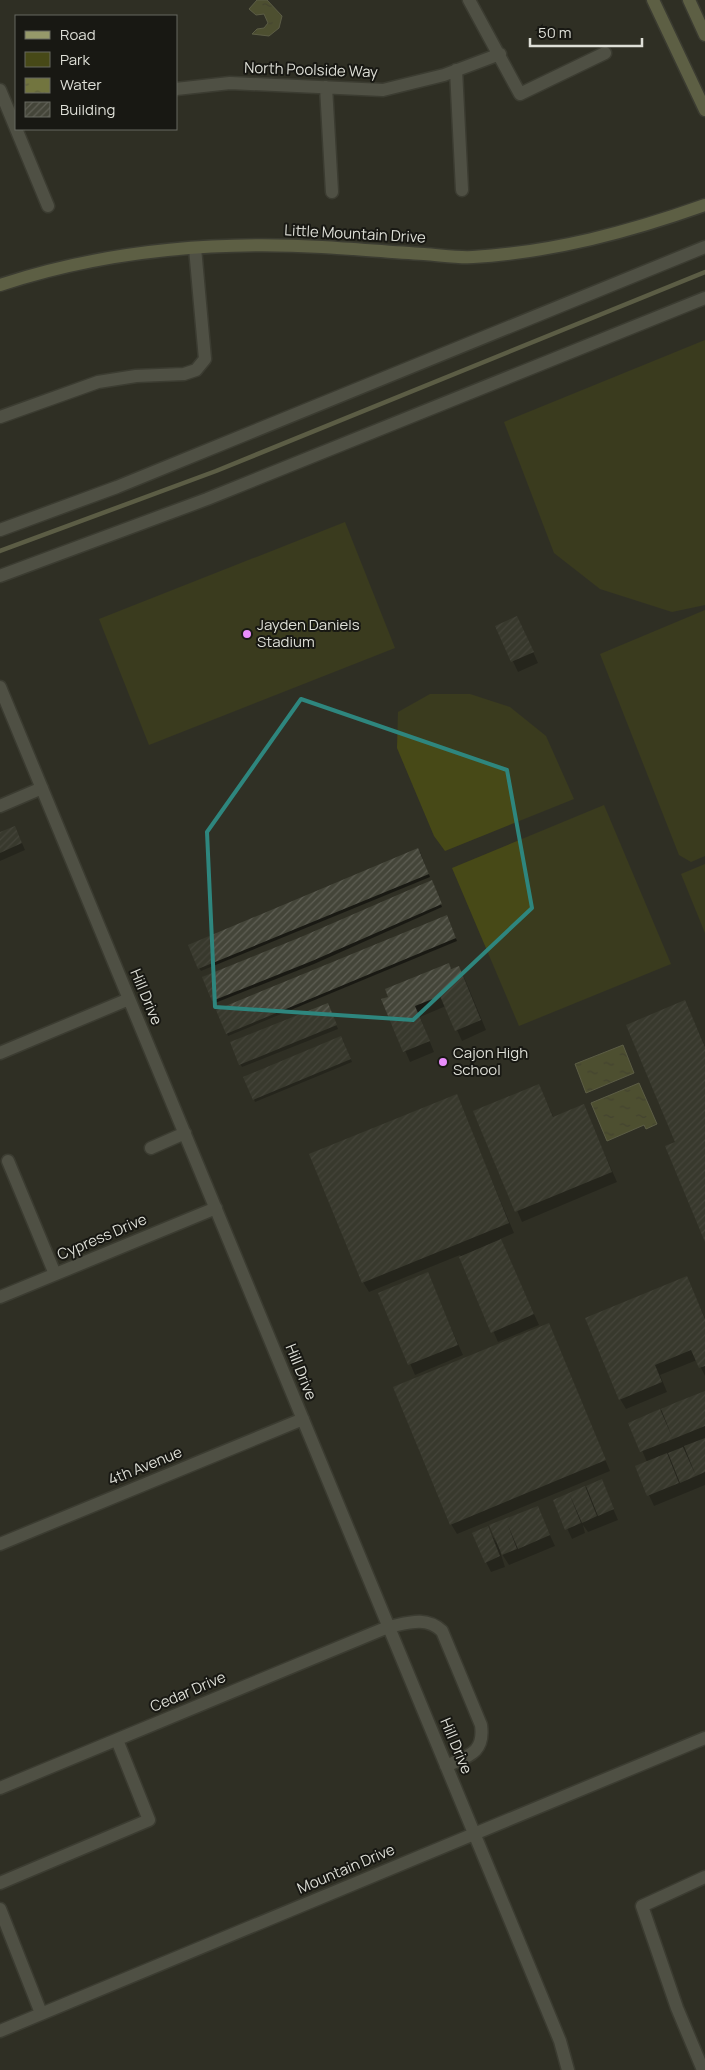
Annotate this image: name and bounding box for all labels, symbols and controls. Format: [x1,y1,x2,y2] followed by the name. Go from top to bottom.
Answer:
[15,15,178,130] legend
[530,15,642,47] scale bar
[538,22,572,43] text: 50 m
[60,24,96,45] text: Road
[60,49,90,70] text: Park
[244,57,378,82] street label: North Poolside Way
[60,74,102,95] text: Water
[60,99,115,120] text: Building
[284,219,427,248] street label: Little Mountain Drive
[257,614,360,652] place label: Jayden Daniels Stadium
[241,628,253,640] marker: Jayden Daniels Stadium
[125,966,168,1028] street label: Hill Drive
[453,1042,528,1080] place label: Cajon High School
[437,1056,449,1068] marker: Cajon High School
[54,1208,150,1265] street label: Cypress Drive
[281,1341,322,1403] street label: Hill Drive
[105,1441,185,1490] street label: 4th Avenue
[147,1666,229,1717] street label: Cedar Drive
[435,1715,478,1777] street label: Hill Drive
[294,1838,398,1899] street label: Mountain Drive

